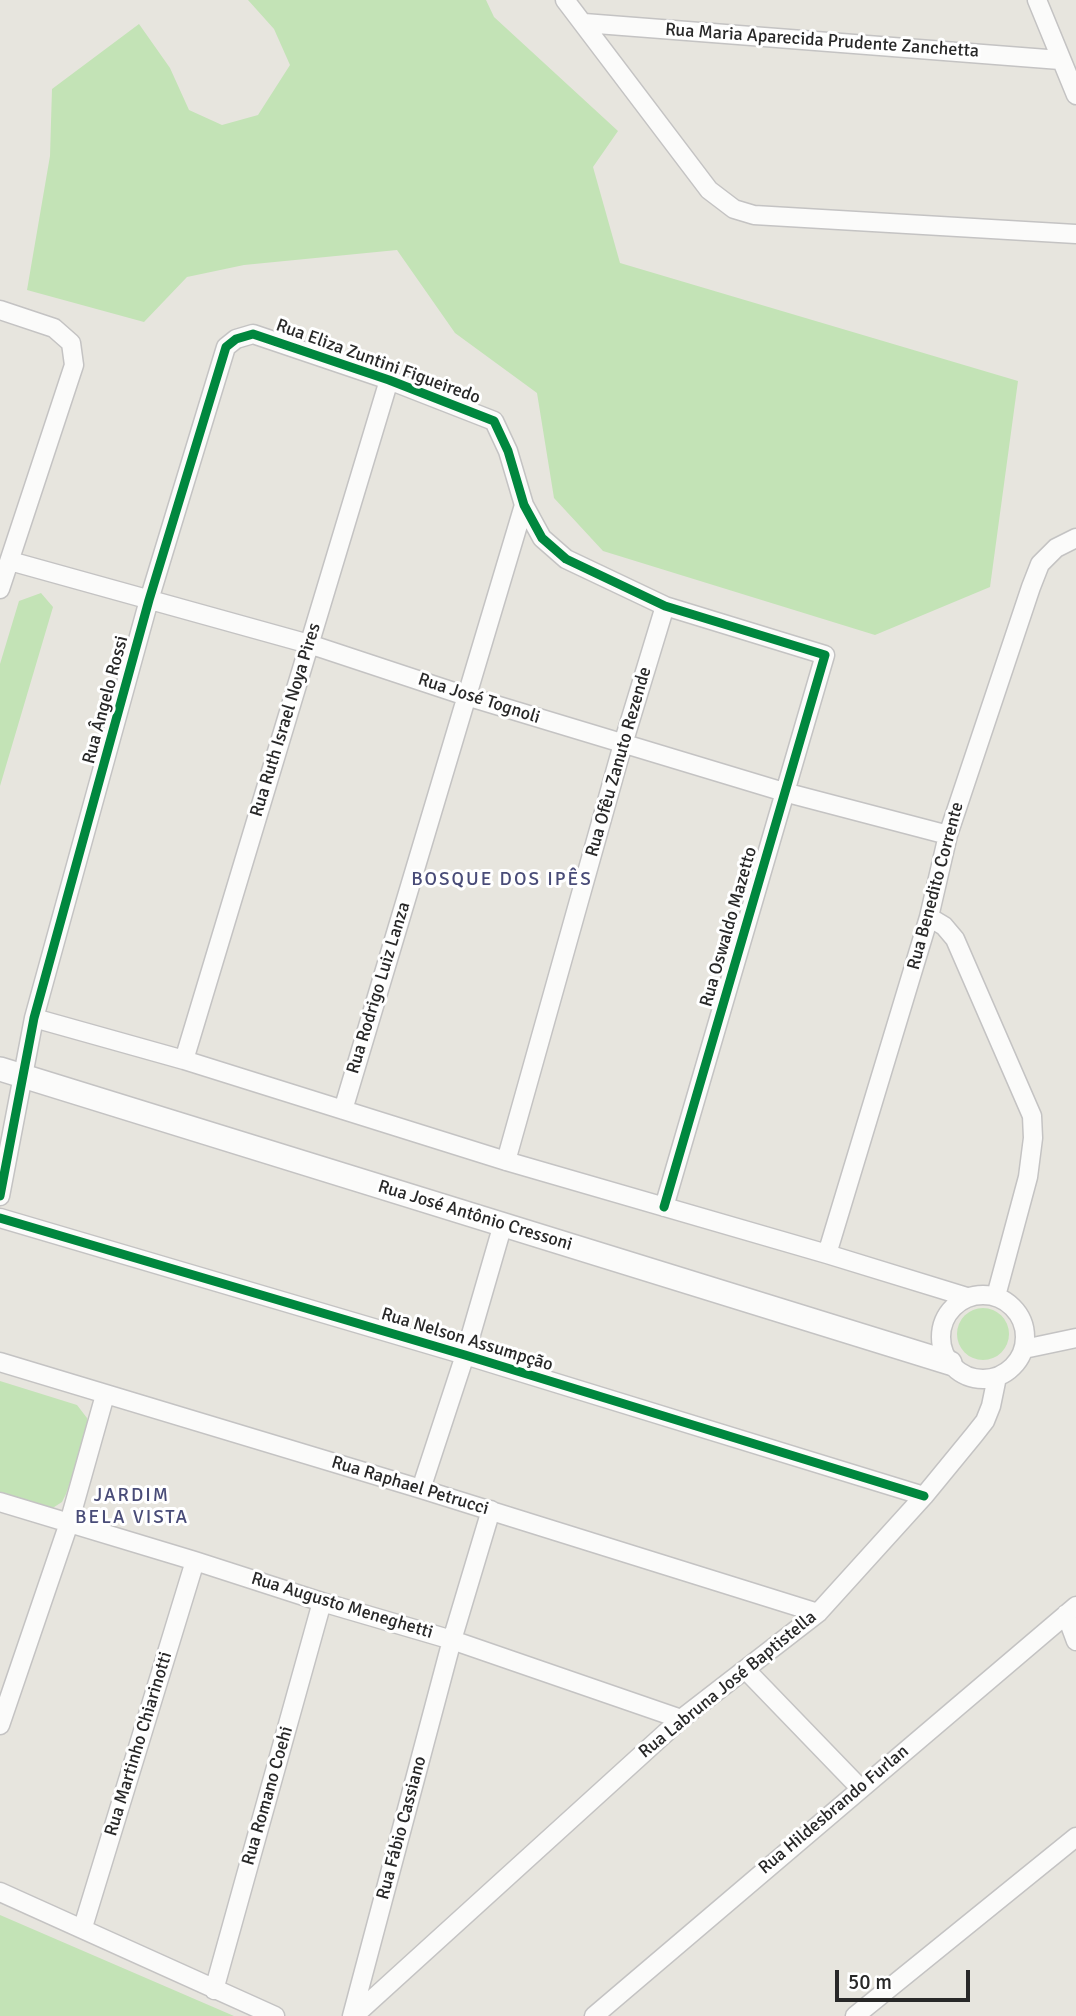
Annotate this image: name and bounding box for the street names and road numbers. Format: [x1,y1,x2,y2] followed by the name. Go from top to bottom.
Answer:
[664,19,980,63] street label: Rua Maria Aparecida Prudente Zanchetta
[273,315,483,409] street label: Rua Eliza Zuntini Figueiredo
[246,621,326,819] street label: Rua Ruth Israel Noya Pires
[79,634,133,766] street label: Rua Ângelo Rossi
[582,664,656,860] street label: Rua Ofêu Zanuto Rezende
[415,669,543,729] street label: Rua José Tognoli
[903,800,969,972] street label: Rua Benedito Corrente
[696,845,762,1009] street label: Rua Oswaldo Mazetto
[343,900,415,1076] street label: Rua Rodrigo Luiz Lanza
[375,1176,575,1256] street label: Rua José Antônio Cressoni
[379,1304,555,1376] street label: Rua Nelson Assumpção
[329,1452,491,1520] street label: Rua Raphael Petrucci
[248,1568,436,1644] street label: Rua Augusto Meneghetti
[635,1607,821,1763] street label: Rua Labruna José Baptistella
[101,1649,177,1839] street label: Rua Martinho Chiarinotti
[238,1724,298,1868] street label: Rua Romano Coehi
[755,1741,913,1879] street label: Rua Hildesbrando Furlan
[372,1754,432,1902] street label: Rua Fábio Cassiano

